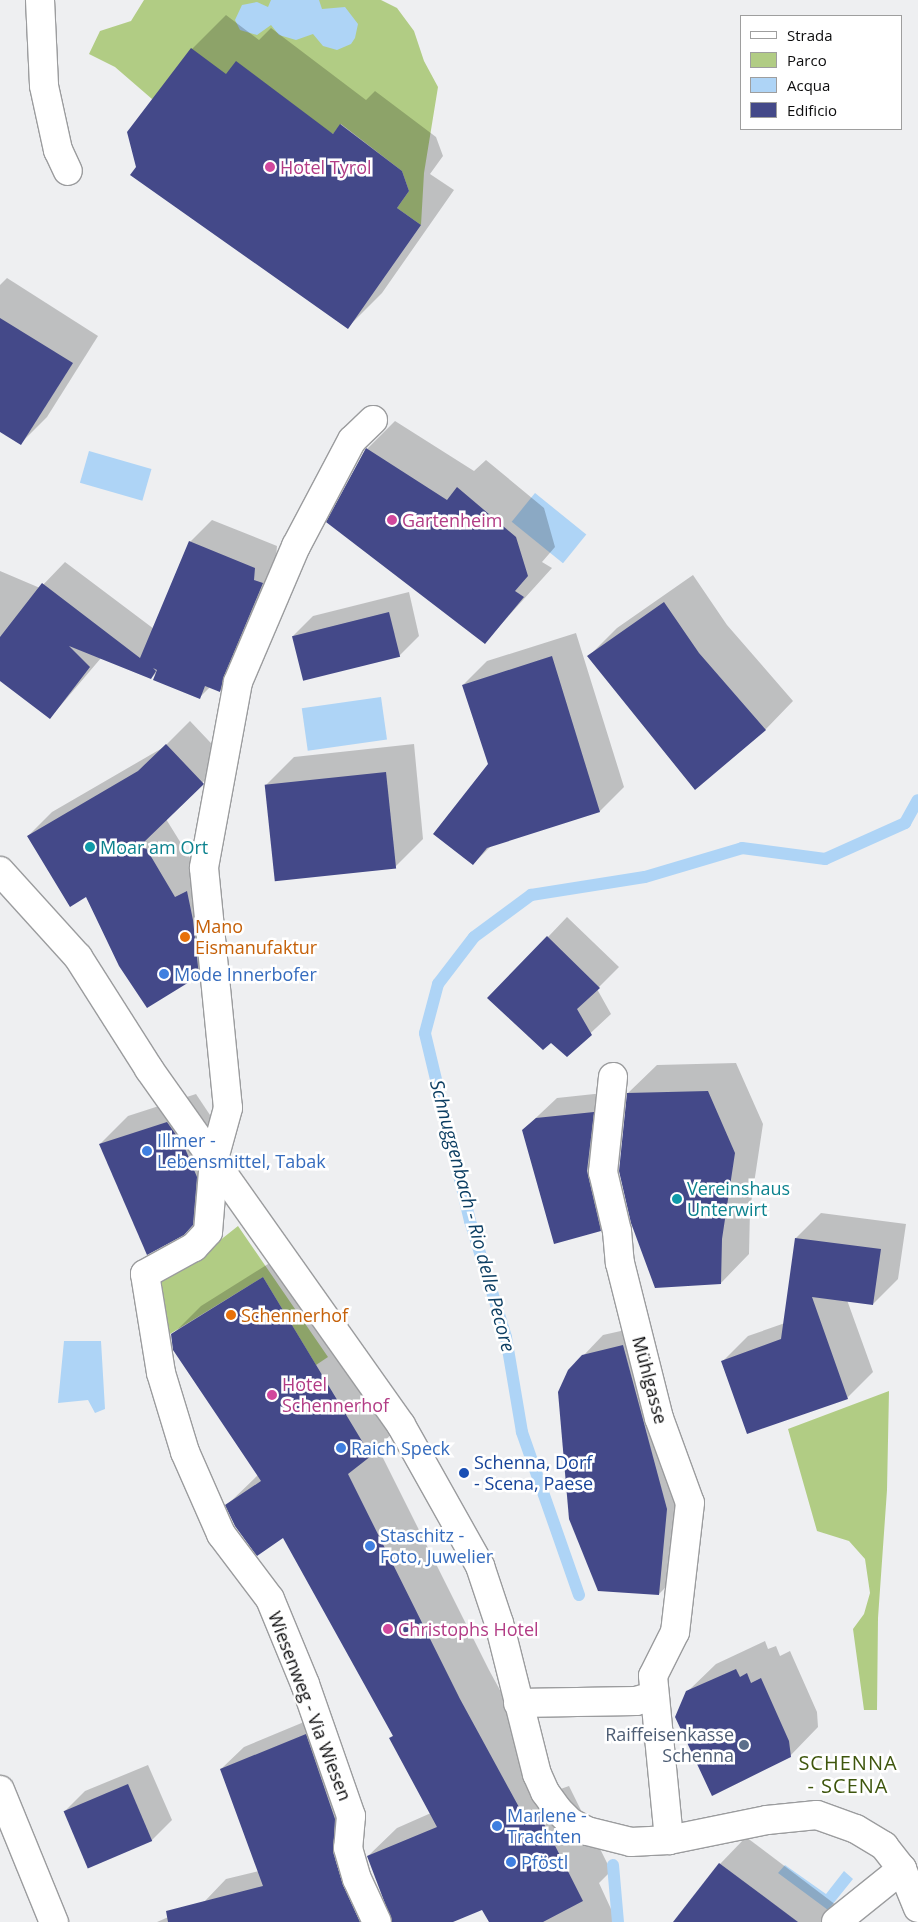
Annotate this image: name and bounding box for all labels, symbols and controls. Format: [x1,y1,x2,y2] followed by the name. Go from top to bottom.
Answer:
[740,15,903,130] legend
[787,25,833,45] text: Strada
[787,50,827,70] text: Parco
[787,75,830,95] text: Acqua
[787,100,837,120] text: Edificio
[280,156,372,178] place label: Hotel Tyrol
[264,161,276,173] marker: Hotel Tyrol
[402,509,502,531] place label: Gartenheim
[386,514,398,526] marker: Gartenheim
[100,836,208,858] place label: Moar am Ort
[84,841,96,853] marker: Moar am Ort
[195,916,317,959] place label: Mano Eismanufaktur
[179,931,191,943] marker: Mano Eismanufaktur
[174,963,317,985] place label: Mode Innerbofer
[158,968,170,980] marker: Mode Innerbofer
[425,1078,519,1354] water label: Schnuggenbach - Rio delle Pecore
[157,1130,326,1172] place label: Illmer - Lebensmittel, Tabak
[141,1145,153,1157] marker: Illmer - Lebensmittel, Tabak
[687,1178,790,1220] place label: Vereinshaus Unterwirt
[671,1193,683,1205] marker: Vereinshaus Unterwirt
[241,1304,348,1326] place label: Schennerhof
[225,1309,237,1321] marker: Schennerhof
[628,1334,672,1426] street label: Mühlgasse
[282,1374,389,1416] place label: Hotel Schennerhof
[266,1389,278,1401] marker: Hotel Schennerhof
[351,1437,450,1459] place label: Raich Speck
[335,1442,347,1454] marker: Raich Speck
[474,1452,593,1495] place label: Schenna, Dorf - Scena, Paese
[458,1467,470,1479] marker: Schenna, Dorf - Scena, Paese
[380,1525,493,1568] place label: Staschitz - Foto, Juwelier
[364,1540,376,1552] marker: Staschitz - Foto, Juwelier
[264,1608,356,1804] street label: Wiesenweg - Via Wiesen
[398,1618,539,1640] place label: Christophs Hotel
[382,1623,394,1635] marker: Christophs Hotel
[605,1724,734,1766] place label: Raiffeisenkasse Schenna
[738,1739,750,1751] marker: Raiffeisenkasse Schenna
[798,1751,898,1798] district label: SCHENNA - SCENA
[507,1805,587,1848] place label: Marlene - Trachten
[491,1820,503,1832] marker: Marlene - Trachten
[521,1851,568,1873] place label: Pföstl
[505,1856,517,1868] marker: Pföstl

